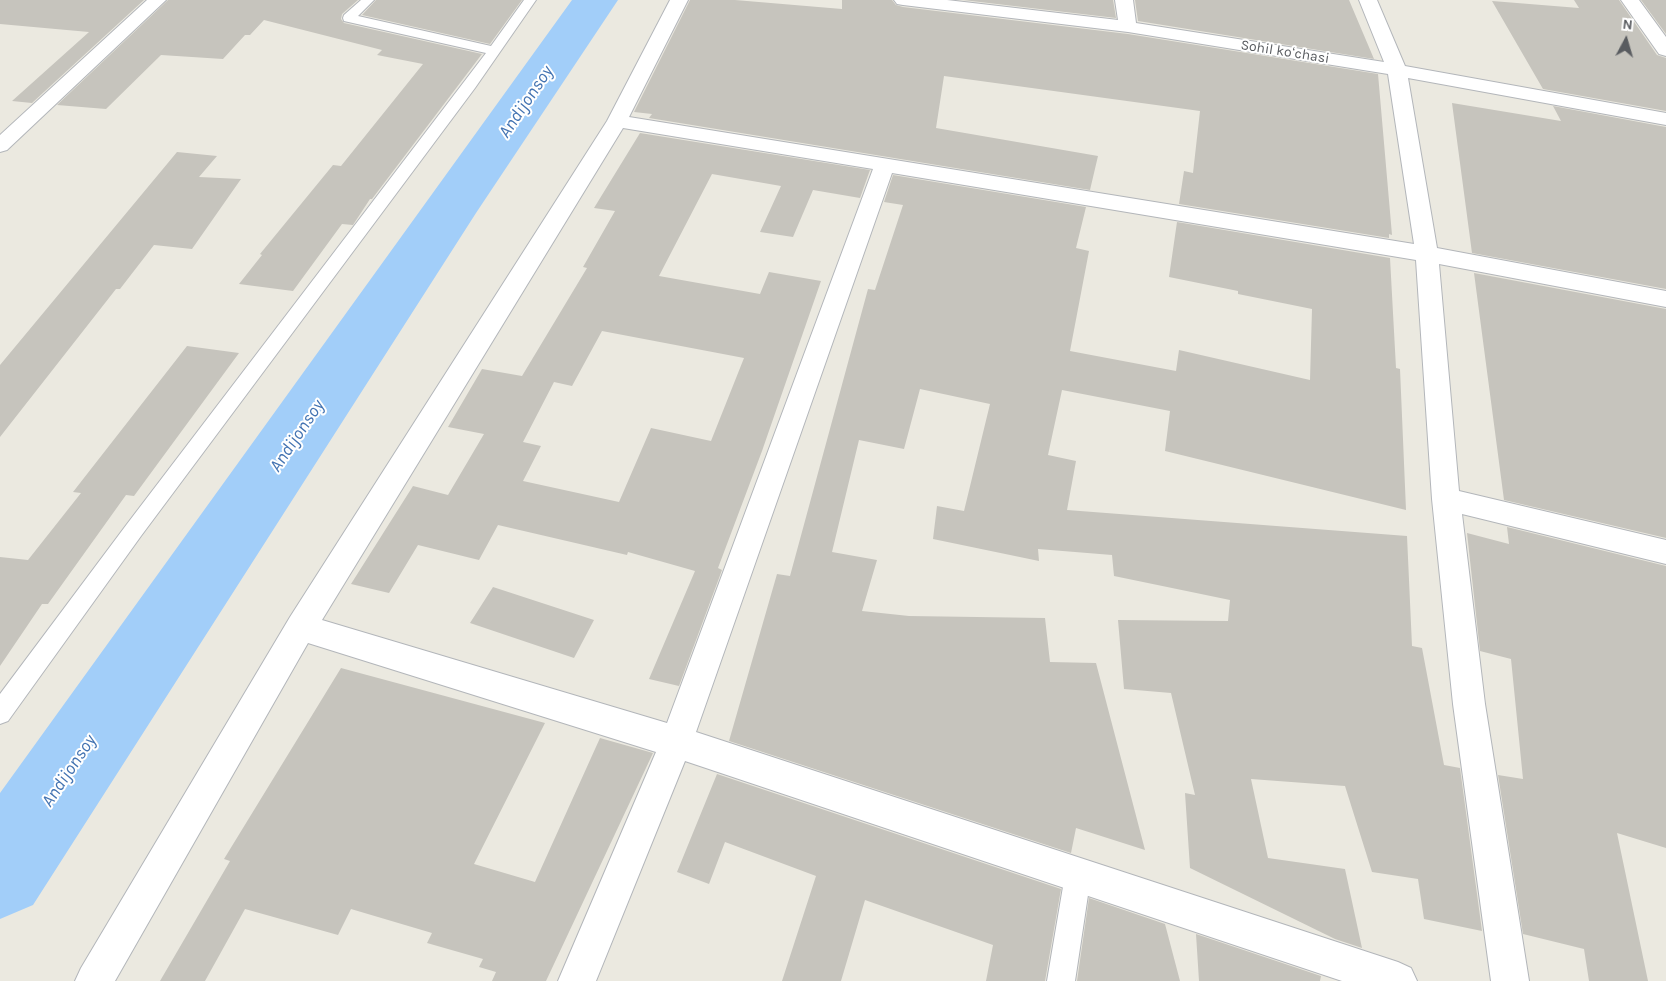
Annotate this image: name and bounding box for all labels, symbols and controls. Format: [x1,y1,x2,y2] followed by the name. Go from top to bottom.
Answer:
[1601,15,1651,65] north arrow
[1622,16,1633,34] text: N
[1239,37,1331,67] street label: Sohil koʻchasi
[494,62,558,142] water label: Andijonsoy
[265,396,329,476] water label: Andijonsoy
[37,731,101,811] water label: Andijonsoy

